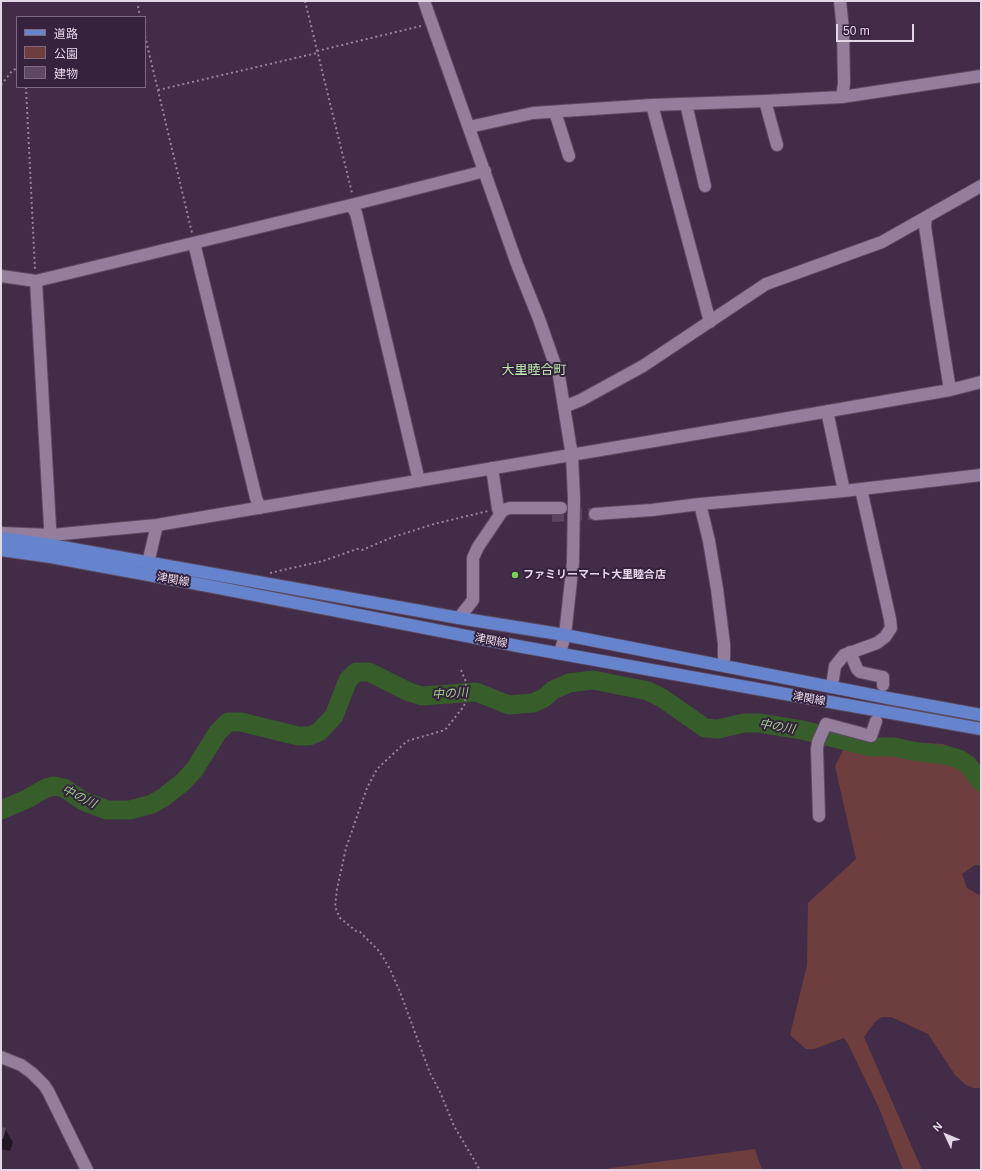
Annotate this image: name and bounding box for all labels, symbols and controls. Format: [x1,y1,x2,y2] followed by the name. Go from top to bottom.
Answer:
[16,16,146,88] legend
[838,16,916,42] scale bar
[843,24,870,38] text: 50 m
[54,27,78,41] text: 道路
[54,47,78,61] text: 公園
[54,67,78,81] text: 建物
[502,362,566,378] district label: 大里睦合町
[523,568,666,582] place label: ファミリーマート大里睦合店
[510,570,520,580] marker: ファミリーマート大里睦合店
[156,571,190,589] street label: 津関線
[474,631,508,651] street label: 津関線
[432,686,468,702] water label: 中の川
[792,690,826,708] street label: 津関線
[758,717,796,737] water label: 中の川
[60,783,98,811] water label: 中の川
[926,1115,966,1155] north arrow
[930,1120,944,1134] text: N

